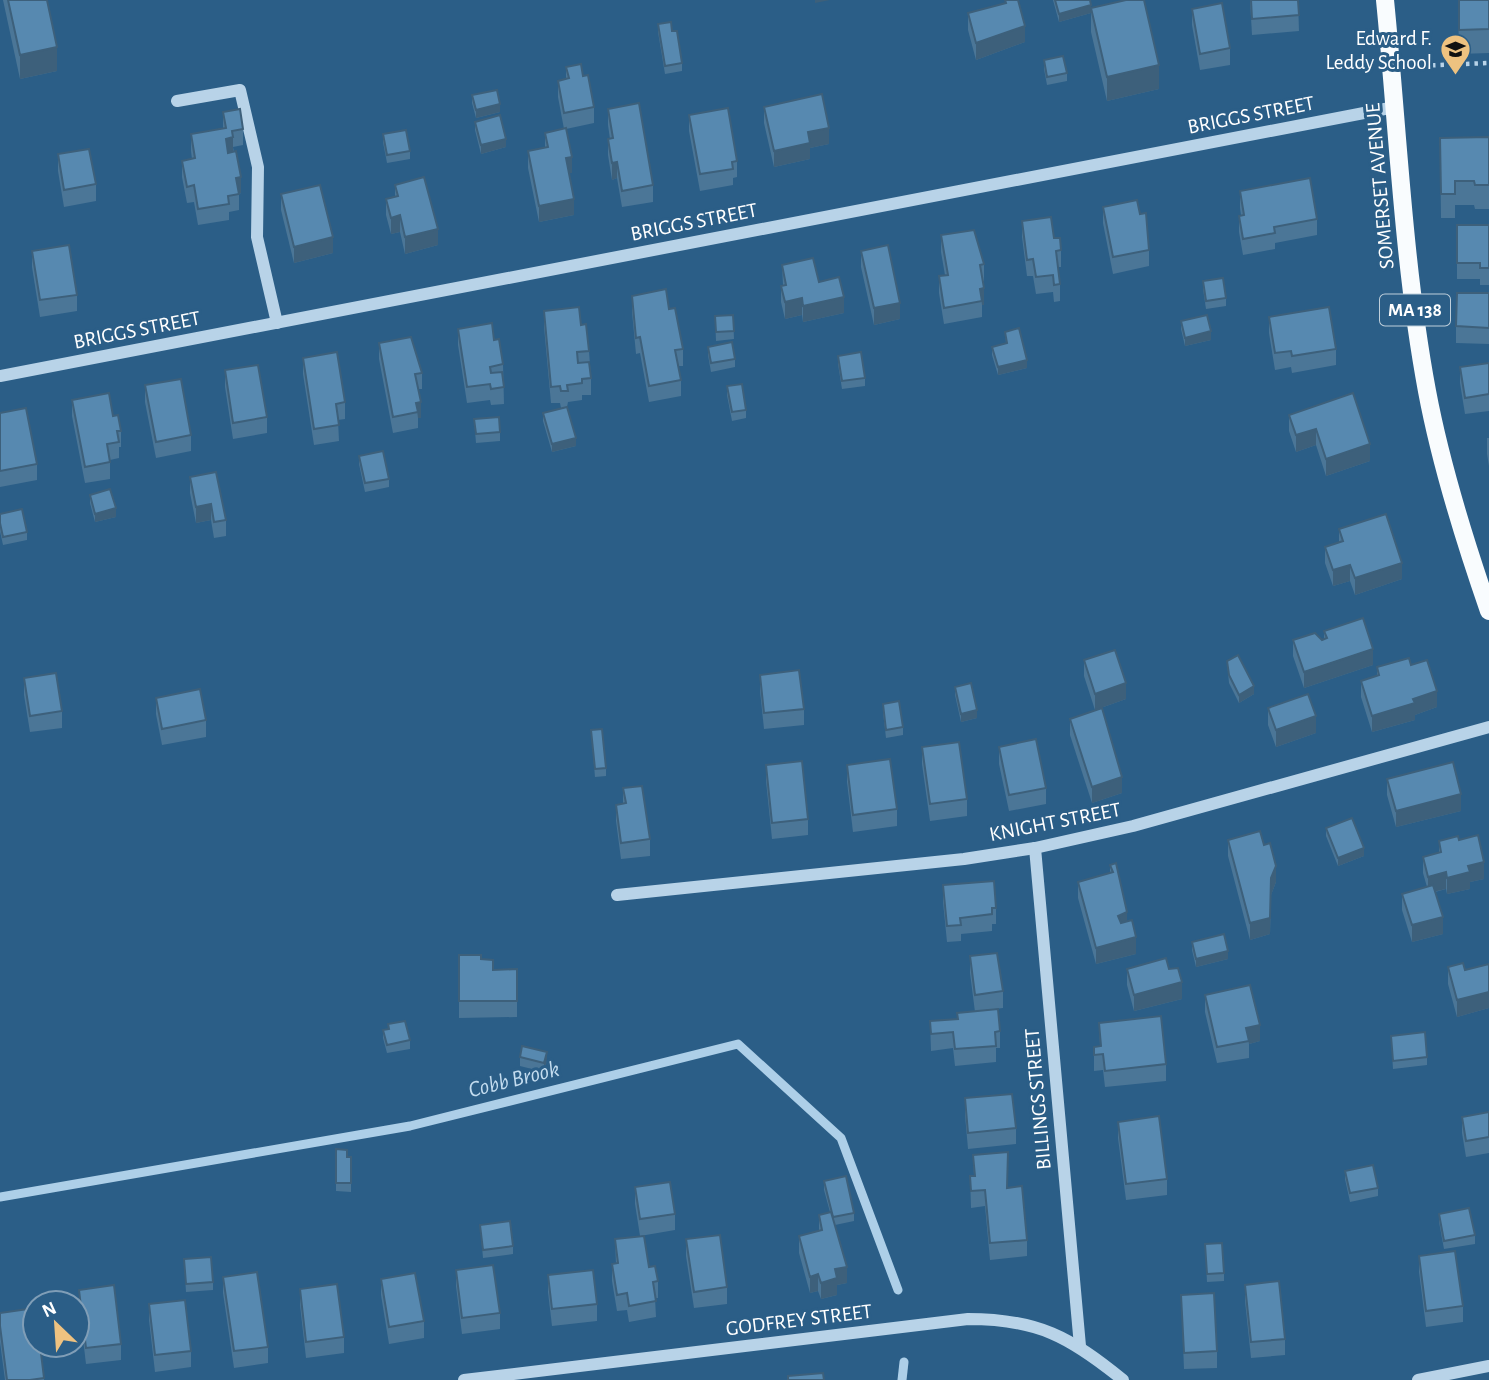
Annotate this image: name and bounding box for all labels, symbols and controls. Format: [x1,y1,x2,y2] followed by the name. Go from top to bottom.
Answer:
[1325,28,1432,73] place label: Edward F. Leddy School
[1438,33,1472,77] school or university icon: Edward F. Leddy School
[1186,92,1316,138] street label: BRIGGS STREET
[1362,102,1398,270] street label: SOMERSET AVENUE
[629,199,759,245] street label: BRIGGS STREET
[1380,294,1450,326] road number: MA 138
[72,307,202,353] street label: BRIGGS STREET
[987,799,1123,845] street label: KNIGHT STREET
[1021,1027,1055,1171] street label: BILLINGS STREET
[466,1058,562,1102] water label: Cobb Brook
[21,1289,91,1359] north arrow
[39,1299,59,1321] text: N
[725,1301,873,1339] street label: GODFREY STREET

